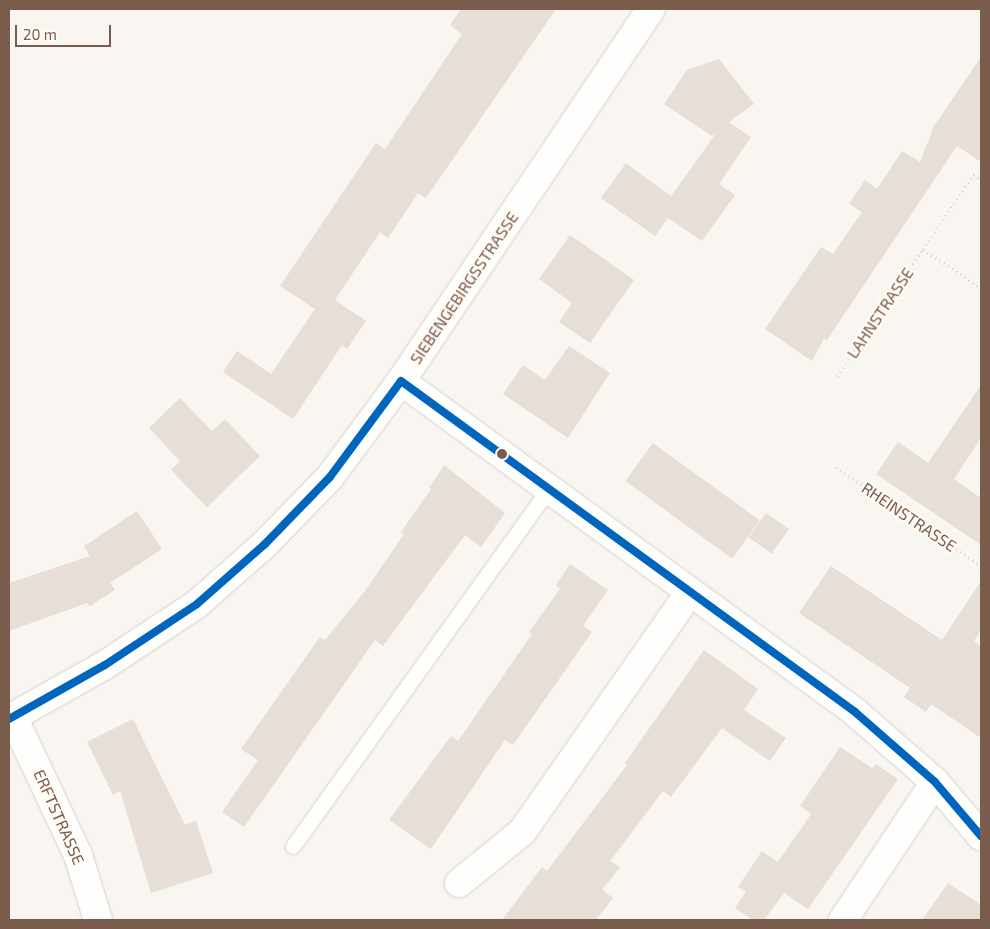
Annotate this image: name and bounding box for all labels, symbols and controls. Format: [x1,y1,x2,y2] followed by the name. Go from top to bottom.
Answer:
[18,15,114,47] scale bar
[23,25,57,43] text: 20 m
[406,208,522,368] street label: SIEBENGEBIRGSSTRASSE
[843,264,917,362] street label: LAHNSTRASSE
[497,449,507,459] unlabelled marker
[858,478,960,556] street label: RHEINSTRASSE
[30,767,88,867] street label: ERFTSTRASSE

